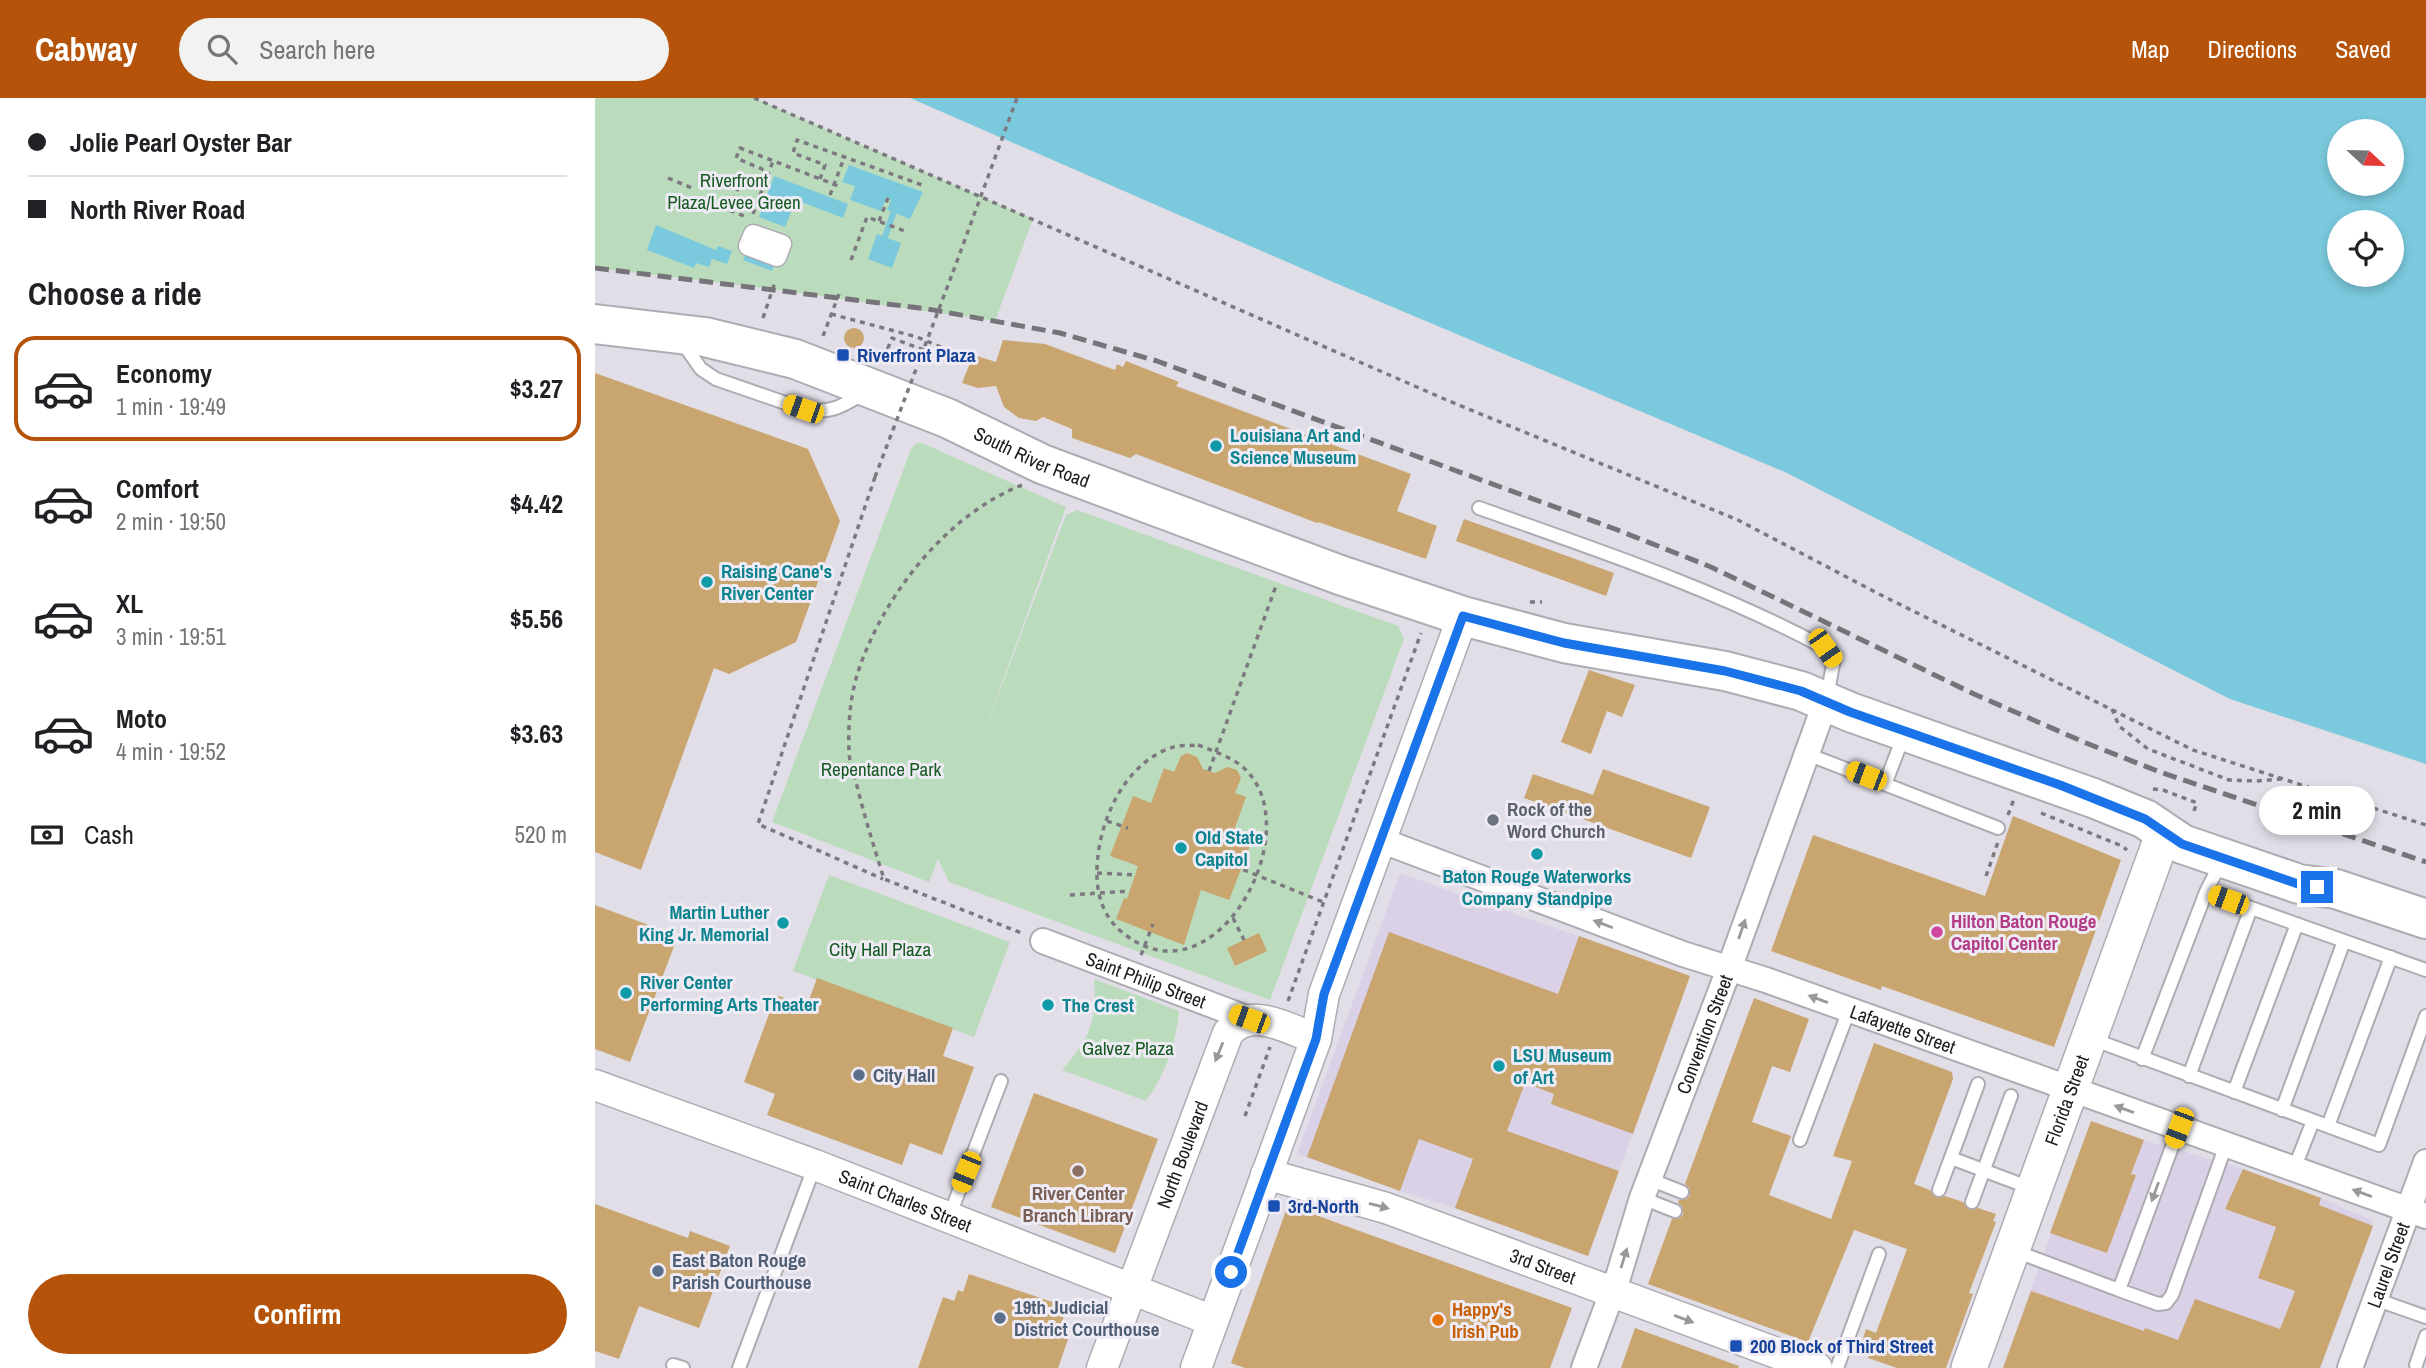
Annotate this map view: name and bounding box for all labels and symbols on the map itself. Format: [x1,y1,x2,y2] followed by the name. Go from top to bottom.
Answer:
[2327,119,2405,196] north arrow
[667,167,801,215] park label: Riverfront Plaza/Levee Green
[857,342,976,368] place label: Riverfront Plaza
[835,347,851,363] marker: Riverfront Plaza
[780,392,827,426] car
[970,420,1093,494] street label: South River Road
[1230,422,1361,470] place label: Louisiana Art and Science Museum
[1208,438,1224,454] marker: Louisiana Art and Science Museum
[721,558,832,606] place label: Raising Cane's River Center
[699,574,715,590] marker: Raising Cane's River Center
[1805,625,1846,671] car
[821,756,941,782] park label: Repentance Park
[1843,759,1890,793] car
[2259,786,2375,834] callout: 2 min
[1507,796,1605,844] place label: Rock of the Word Church
[1485,812,1501,828] marker: Rock of the Word Church
[1195,824,1264,872] place label: Old State Capitol
[1173,840,1189,856] marker: Old State Capitol
[1529,846,1545,862] marker: Baton Rouge Waterworks Company Standpipe
[1442,863,1632,911] place label: Baton Rouge Waterworks Company Standpipe
[2301,871,2333,903] route end
[2205,883,2252,917] car
[639,899,769,947] place label: Martin Luther King Jr. Memorial
[1951,908,2097,956] place label: Hilton Baton Rouge Capitol Center
[775,915,791,931] marker: Martin Luther King Jr. Memorial
[1593,918,1614,929] one-way arrow
[1738,918,1748,939] one-way arrow
[1929,924,1945,940] marker: Hilton Baton Rouge Capitol Center
[829,936,931,962] park label: City Hall Plaza
[1082,945,1210,1015] street label: Saint Philip Street
[640,969,819,1017] place label: River Center Performing Arts Theater
[1670,970,1739,1098] street label: Convention Street
[618,985,634,1001] marker: River Center Performing Arts Theater
[1062,992,1134,1018] place label: The Crest
[1808,993,1829,1004] one-way arrow
[1040,997,1056,1013] marker: The Crest
[1847,998,1960,1060] street label: Lafayette Street
[1226,1002,1273,1036] car
[1082,1035,1174,1061] park label: Galvez Plaza
[1214,1041,1225,1062] one-way arrow
[1513,1042,1612,1090] place label: LSU Museum of Art
[2038,1051,2095,1149] street label: Florida Street
[1491,1058,1507,1074] marker: LSU Museum of Art
[873,1062,935,1088] place label: City Hall
[851,1067,867,1083] marker: City Hall
[1150,1097,1214,1212] street label: North Boulevard
[2114,1103,2135,1114] one-way arrow
[2162,1105,2197,1151] car
[949,1149,984,1195] car
[835,1163,976,1238] street label: Saint Charles Street
[1070,1163,1086,1179] marker: River Center Branch Library
[1023,1180,1134,1228] place label: River Center Branch Library
[2149,1182,2160,1203] one-way arrow
[2351,1187,2372,1198] one-way arrow
[1288,1193,1359,1219] place label: 3rd-North
[1266,1198,1282,1214] marker: 3rd-North
[1368,1201,1390,1212] one-way arrow
[2360,1218,2416,1311] street label: Laurel Street
[1506,1242,1580,1291] street label: 3rd Street
[672,1247,812,1295] place label: East Baton Rouge Parish Courthouse
[1619,1247,1629,1268] one-way arrow
[1215,1256,1247,1288] route start
[650,1263,666,1279] marker: East Baton Rouge Parish Courthouse
[1014,1294,1160,1342] place label: 19th Judicial District Courthouse
[1452,1296,1519,1344] place label: Happy's Irish Pub
[992,1310,1008,1326] marker: 19th Judicial District Courthouse
[1430,1312,1446,1328] marker: Happy's Irish Pub
[1673,1314,1694,1325] one-way arrow
[1750,1333,1934,1359] place label: 200 Block of Third Street
[1728,1338,1744,1354] marker: 200 Block of Third Street

